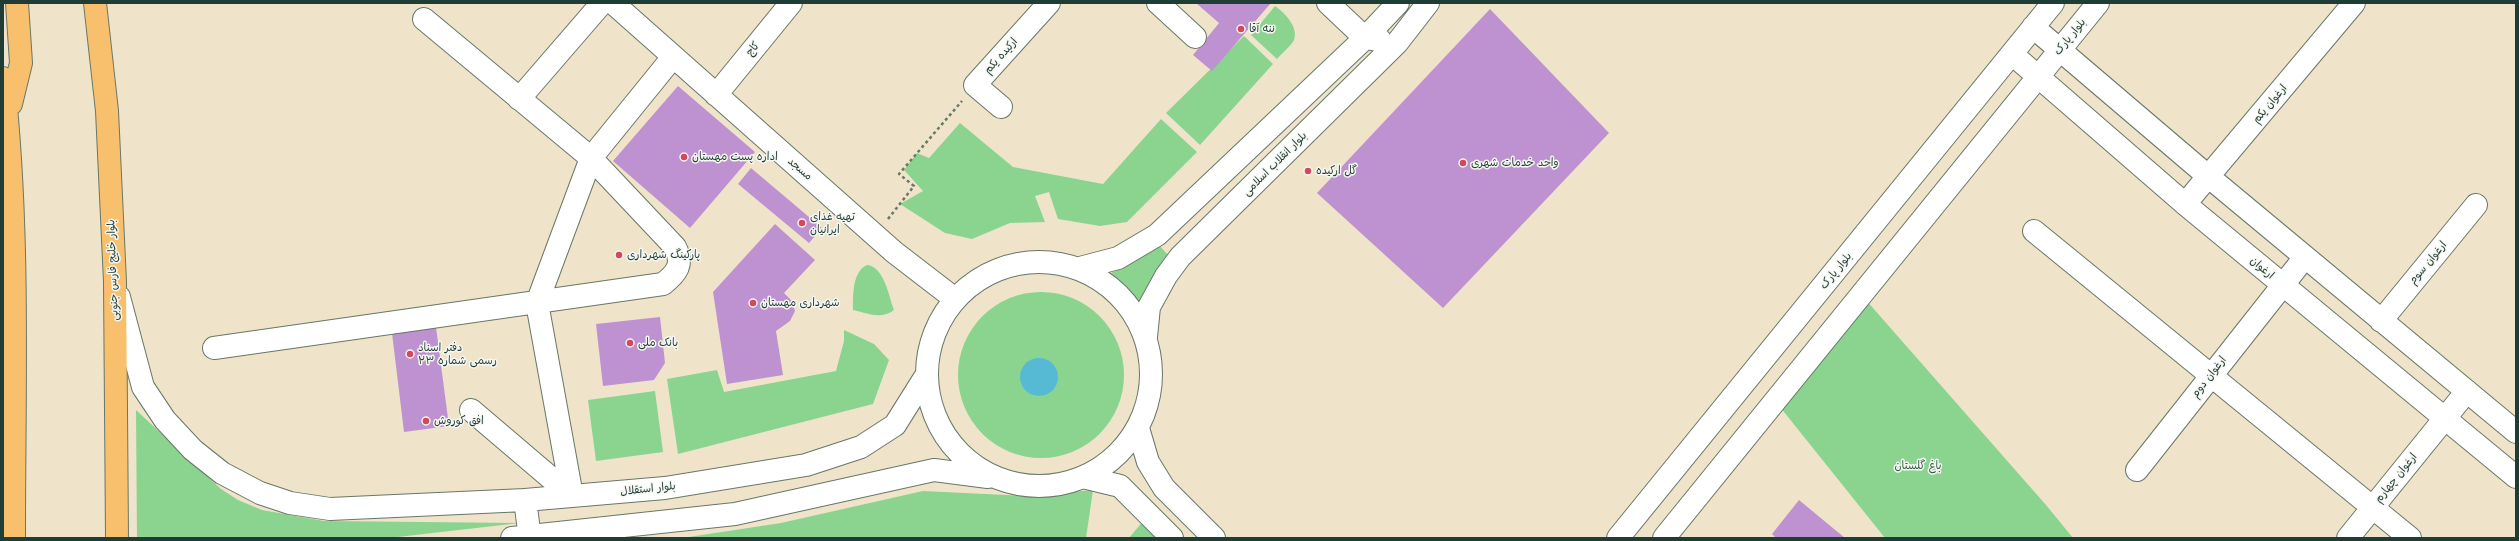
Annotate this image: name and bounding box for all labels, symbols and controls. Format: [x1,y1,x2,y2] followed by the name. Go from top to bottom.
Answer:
[2051,16,2089,58] street label: بلوار پارک
[1249,22,1275,36] place label: ننه آقا
[1236,24,1246,34] marker: ننه آقا
[981,35,1021,77] street label: ارکیده یکم
[743,39,763,59] street label: کاج
[2250,82,2290,126] street label: ارغوان یکم
[1240,129,1310,199] street label: بلوار انقلاب اسلامی
[692,150,778,164] place label: اداره پست مهستان
[679,152,689,162] marker: اداره پست مهستان
[785,155,815,183] street label: مسجد
[1471,156,1559,170] place label: واحد خدمات شهری
[1458,158,1468,168] marker: واحد خدمات شهری
[1316,164,1357,178] place label: گل ارکیده
[1303,166,1313,176] marker: گل ارکیده
[810,210,855,236] place label: تهیه غذای ایرانیان
[797,218,807,228] marker: تهیه غذای ایرانیان
[105,219,121,321] street label: بلوار خلیج فارس جنوبی
[2406,239,2450,287] street label: ارغوان سوم
[627,248,700,262] place label: پارکینگ شهرداری
[614,250,624,260] marker: پارکینگ شهرداری
[1817,250,1855,292] street label: بلوار پارک
[2247,254,2277,282] street label: ارغوان
[761,296,839,310] place label: شهرداری مهستان
[748,298,758,308] marker: شهرداری مهستان
[638,336,678,350] place label: بانک ملی
[625,338,635,348] marker: بانک ملی
[418,341,497,367] place label: دفتر اسناد رسمی شماره ۲۳
[405,349,415,359] marker: دفتر اسناد رسمی شماره ۲۳
[2189,354,2229,400] street label: ارغوان دوم
[434,414,484,428] place label: افق کوروش
[421,416,431,426] marker: افق کوروش
[2372,450,2420,506] street label: ارغوان چهارم
[1894,459,1942,473] park label: باغ گلستان
[620,480,676,498] street label: بلوار استقلال

